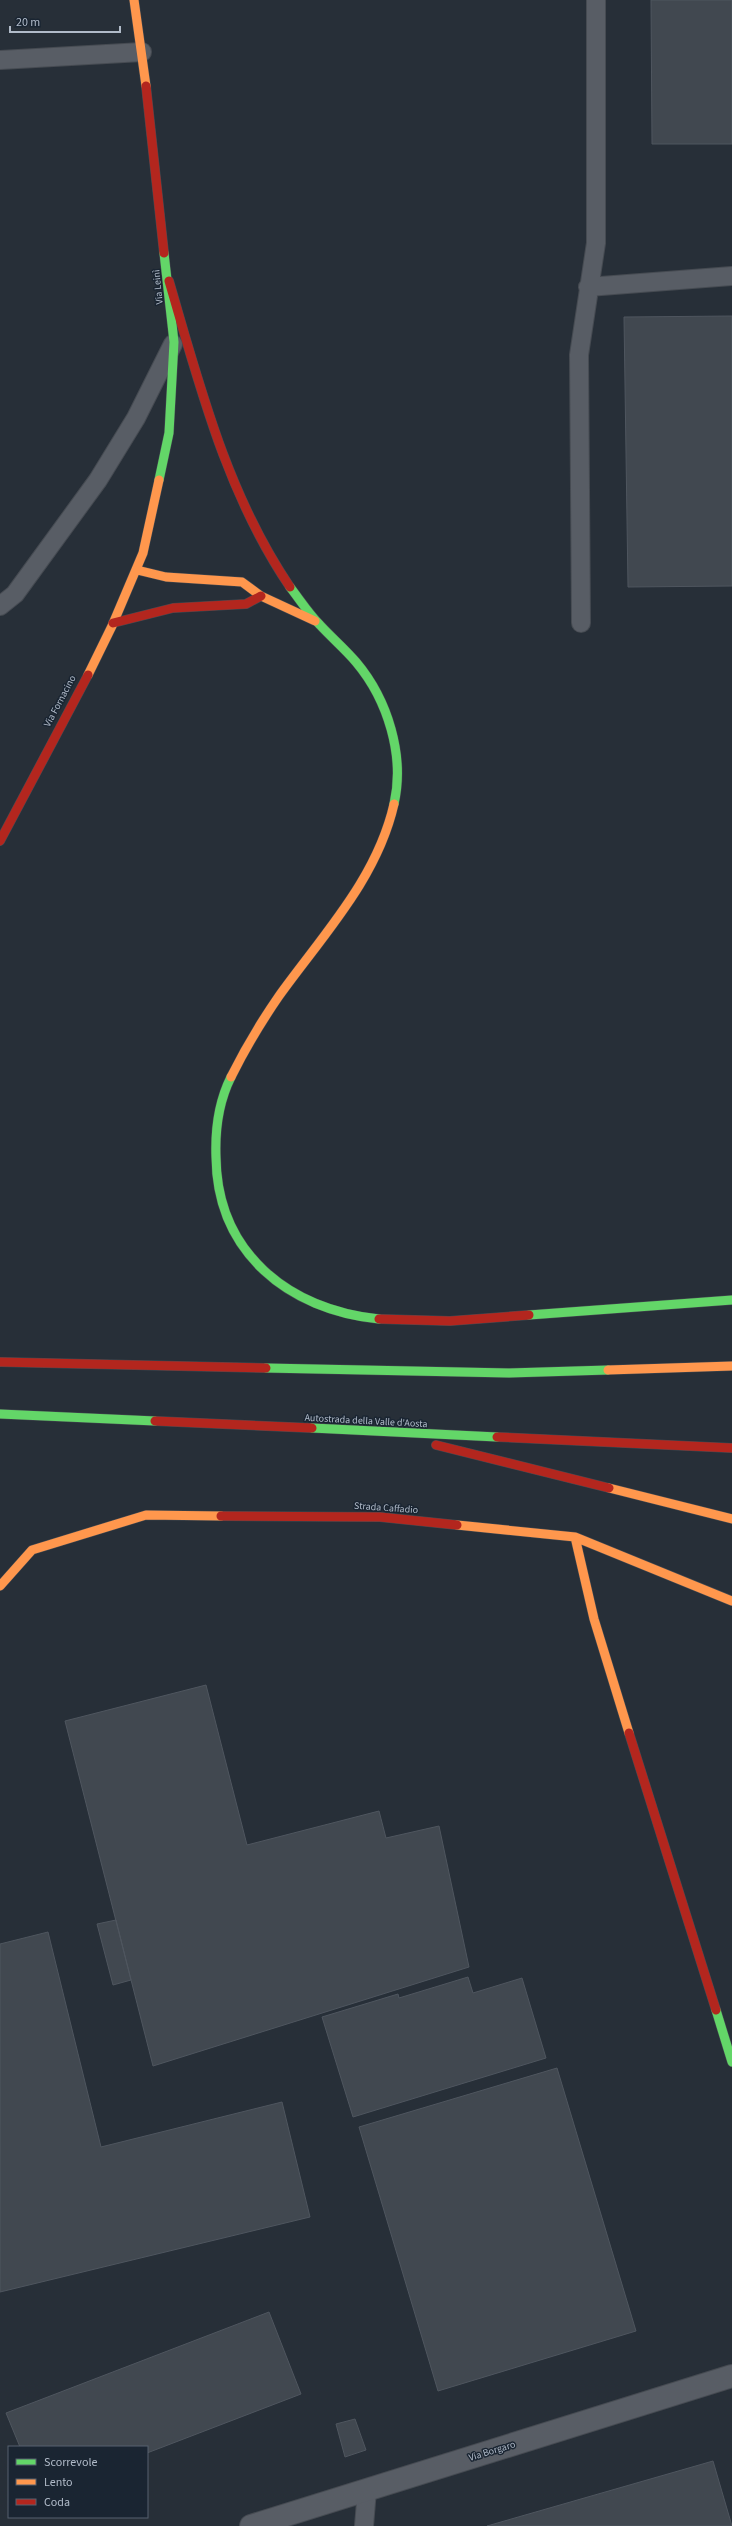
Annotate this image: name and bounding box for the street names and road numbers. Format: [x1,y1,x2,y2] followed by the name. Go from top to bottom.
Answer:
[149,269,167,305] street label: Via Leinì
[40,673,80,729] street label: Via Fornacino
[304,1411,428,1431] street label: Autostrada della Valle d'Aosta
[354,1499,418,1517] street label: Strada Caffadio
[467,2437,517,2465] street label: Via Borgaro

